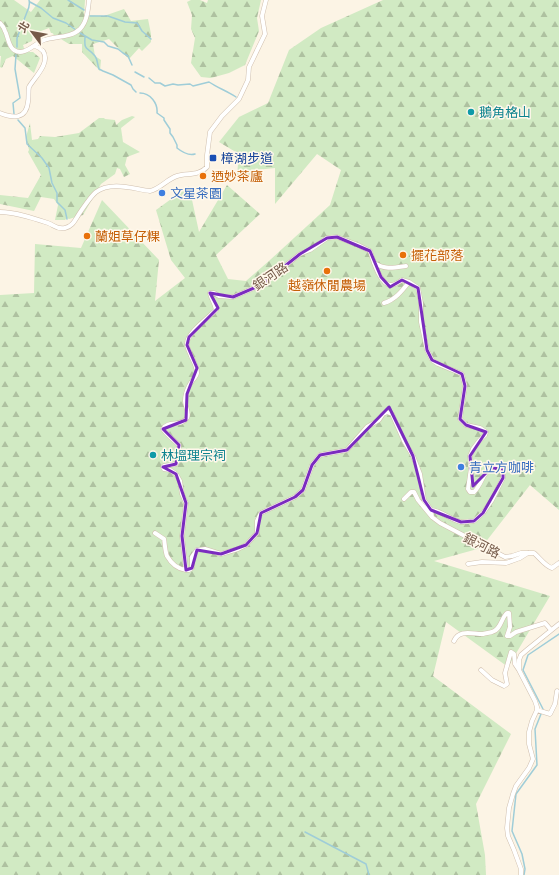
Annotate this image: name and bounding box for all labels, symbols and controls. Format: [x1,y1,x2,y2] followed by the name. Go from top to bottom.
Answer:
[12,12,52,52] north arrow
[14,18,32,35] text: 北
[479,103,531,121] place label: 鵝角格山
[466,107,476,117] marker: 鵝角格山
[221,149,273,167] place label: 樟湖步道
[208,153,218,163] marker: 樟湖步道
[211,167,263,185] place label: 迺妙茶廬
[198,171,208,181] marker: 迺妙茶廬
[170,184,222,202] place label: 文星茶園
[157,188,167,198] marker: 文星茶園
[95,227,160,245] place label: 蘭姐草仔粿
[82,231,92,241] marker: 蘭姐草仔粿
[411,246,464,264] place label: 擺花部落
[398,250,408,260] marker: 擺花部落
[249,258,291,294] street label: 銀河路
[322,266,332,276] marker: 越嶺休閒農場
[288,276,366,294] place label: 越嶺休閒農場
[161,446,226,464] place label: 林塭理宗祠
[148,450,158,460] marker: 林塭理宗祠
[469,458,534,476] place label: 青立方咖啡
[456,462,466,472] marker: 青立方咖啡
[461,528,503,562] street label: 銀河路

